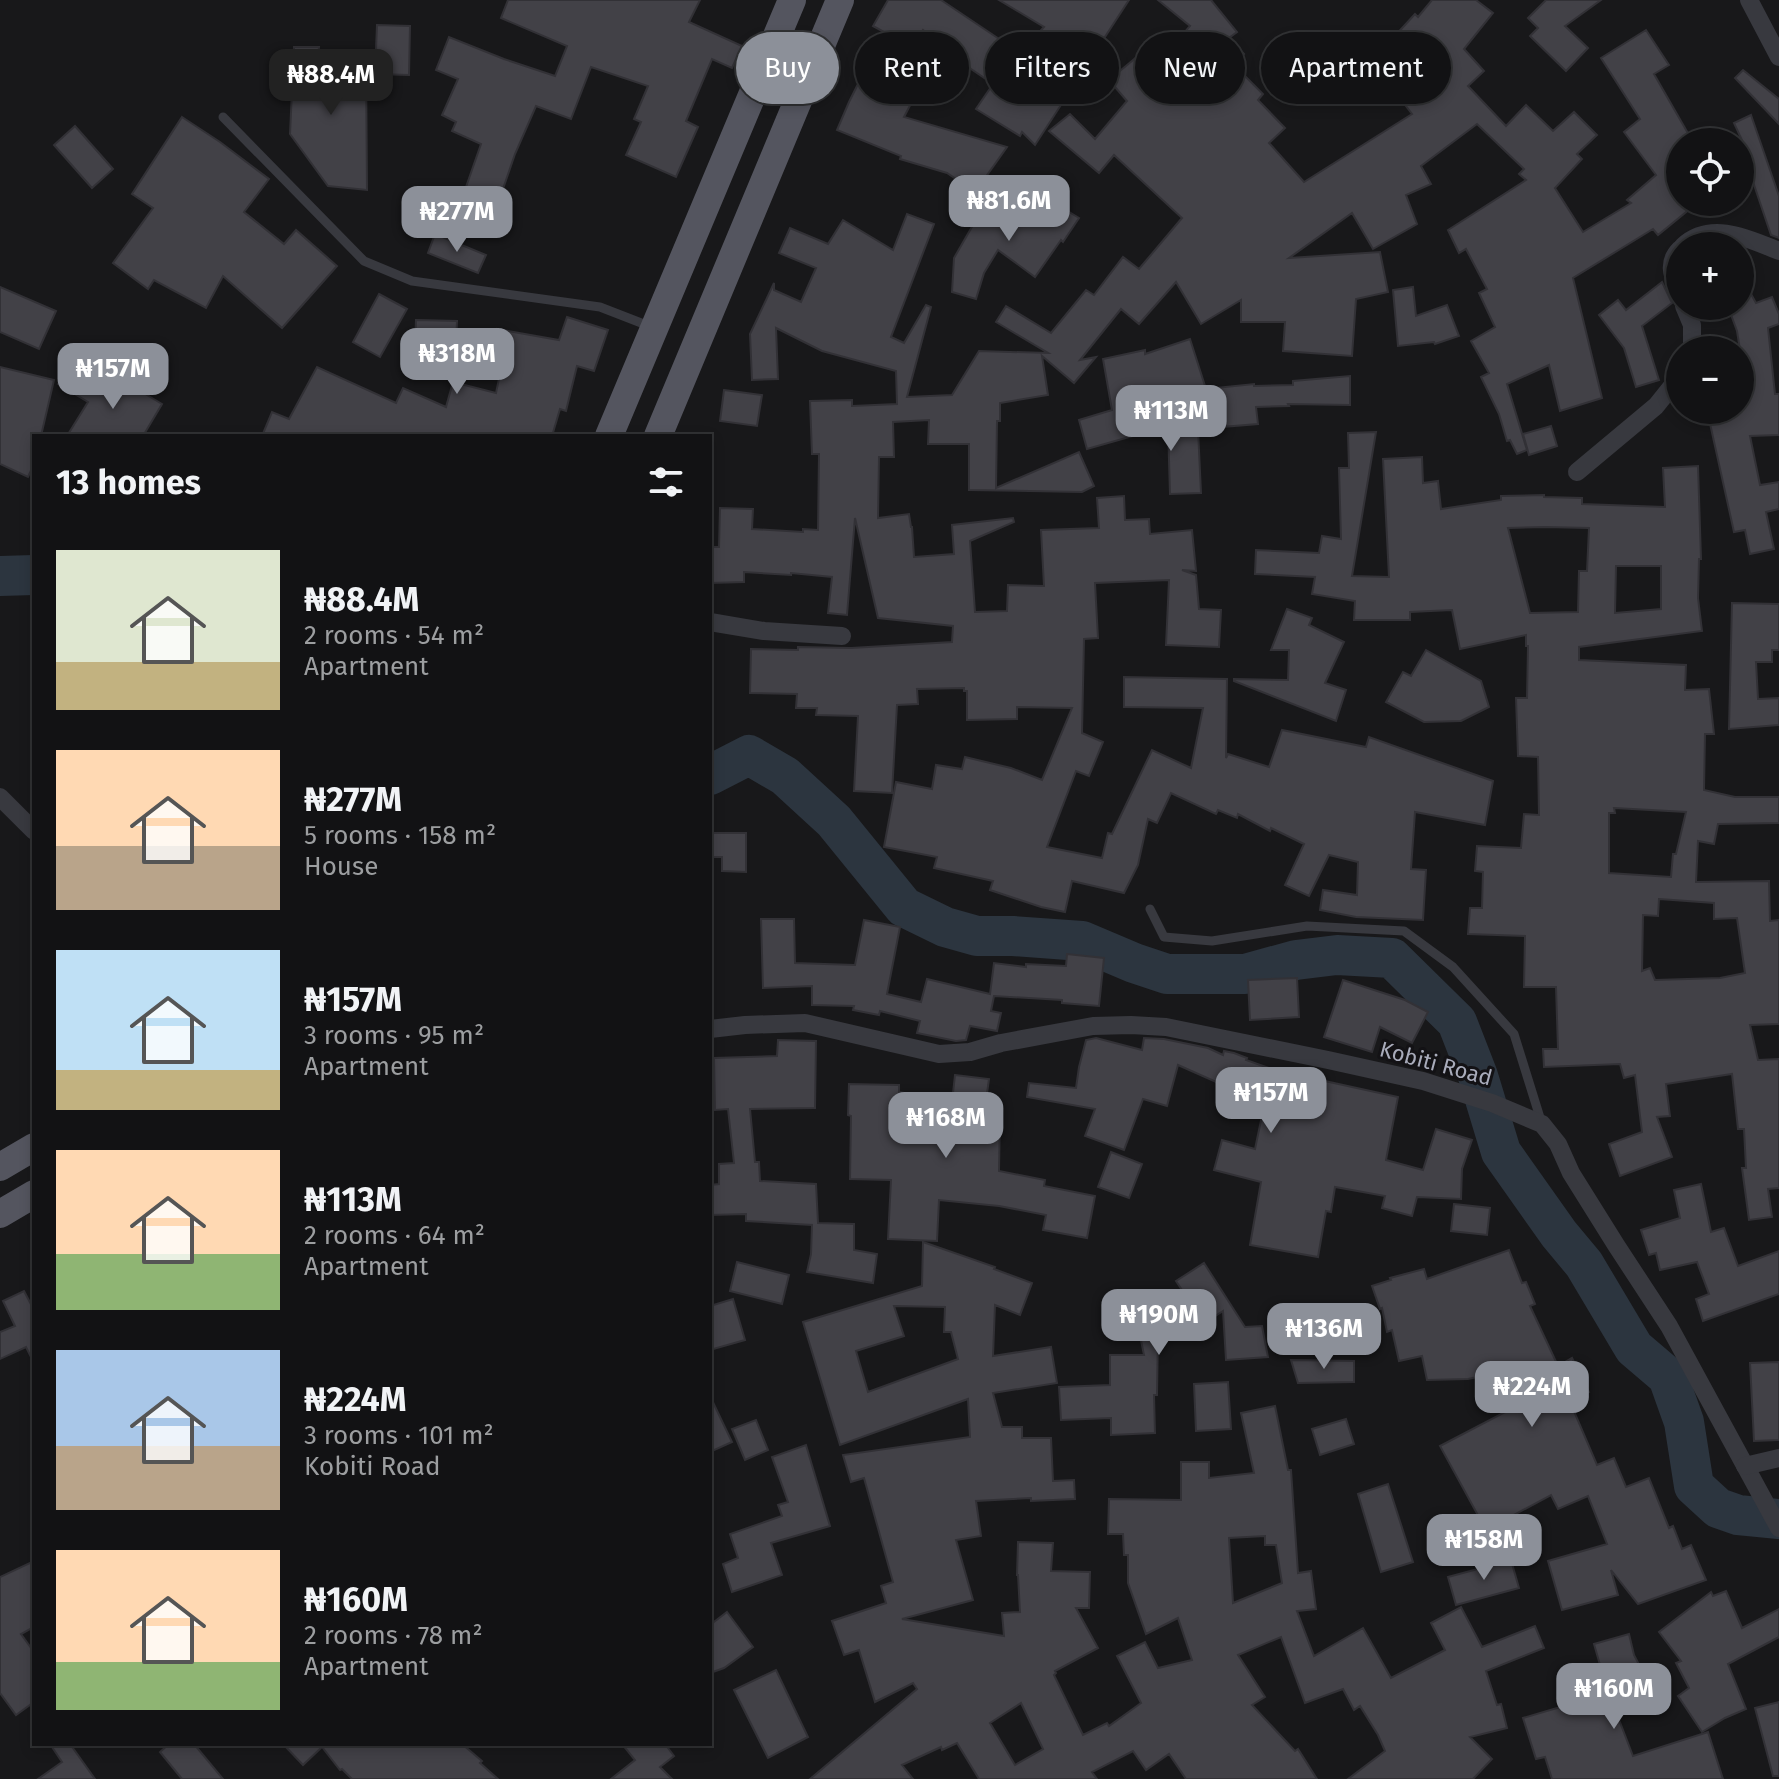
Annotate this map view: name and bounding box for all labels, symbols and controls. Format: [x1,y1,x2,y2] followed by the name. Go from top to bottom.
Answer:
[736,32,839,104] chip: Buy
[855,32,969,104] chip: Rent
[985,32,1119,104] chip: Filters
[1135,32,1245,104] chip: New
[1261,32,1451,104] chip: Apartment
[266,49,396,117] pin: ₦88.4M
[287,59,375,90] text: ₦88.4M
[1666,128,1754,424] map controls
[1666,128,1754,216] button: locate
[944,175,1074,243] pin: ₦81.6M
[967,185,1051,216] text: ₦81.6M
[401,186,513,254] pin: ₦277M
[419,196,495,227] text: ₦277M
[1666,232,1754,320] button: +
[401,328,513,396] pin: ₦318M
[1666,336,1754,424] button: −
[418,338,496,369] text: ₦318M
[57,343,169,411] pin: ₦157M
[76,353,150,384] text: ₦157M
[1115,385,1227,453] pin: ₦113M
[1134,395,1208,426] text: ₦113M
[644,460,688,504] icon: filters
[56,462,201,503] text: 13 homes
[304,579,419,620] text: ₦88.4M
[120,582,216,678] icon: home
[304,620,484,651] text: 2 rooms · 54 m²
[304,651,429,682] text: Apartment
[304,779,402,820] text: ₦277M
[120,782,216,878] icon: home
[304,820,496,851] text: 5 rooms · 158 m²
[304,851,378,882] text: House
[304,979,402,1020] text: ₦157M
[120,982,216,1078] icon: home
[304,1020,484,1051] text: 3 rooms · 95 m²
[1377,1035,1495,1091] street label: Kobiti Road
[304,1051,429,1082] text: Apartment
[1215,1067,1327,1135] pin: ₦157M
[1234,1077,1308,1108] text: ₦157M
[890,1092,1002,1160] pin: ₦168M
[906,1102,986,1133] text: ₦168M
[304,1179,402,1220] text: ₦113M
[120,1182,216,1278] icon: home
[304,1220,485,1251] text: 2 rooms · 64 m²
[304,1251,429,1282] text: Apartment
[1103,1289,1215,1357] pin: ₦190M
[1119,1299,1199,1330] text: ₦190M
[1268,1303,1380,1371] pin: ₦136M
[1285,1313,1363,1344] text: ₦136M
[1476,1361,1588,1429] pin: ₦224M
[1493,1371,1571,1402] text: ₦224M
[304,1379,406,1420] text: ₦224M
[120,1382,216,1478] icon: home
[304,1420,494,1451] text: 3 rooms · 101 m²
[304,1451,440,1482] text: Kobiti Road
[1428,1514,1540,1582] pin: ₦158M
[1445,1524,1523,1555] text: ₦158M
[304,1579,408,1620] text: ₦160M
[120,1582,216,1678] icon: home
[304,1620,483,1651] text: 2 rooms · 78 m²
[304,1651,429,1682] text: Apartment
[1558,1663,1670,1731] pin: ₦160M
[1574,1673,1654,1704] text: ₦160M

